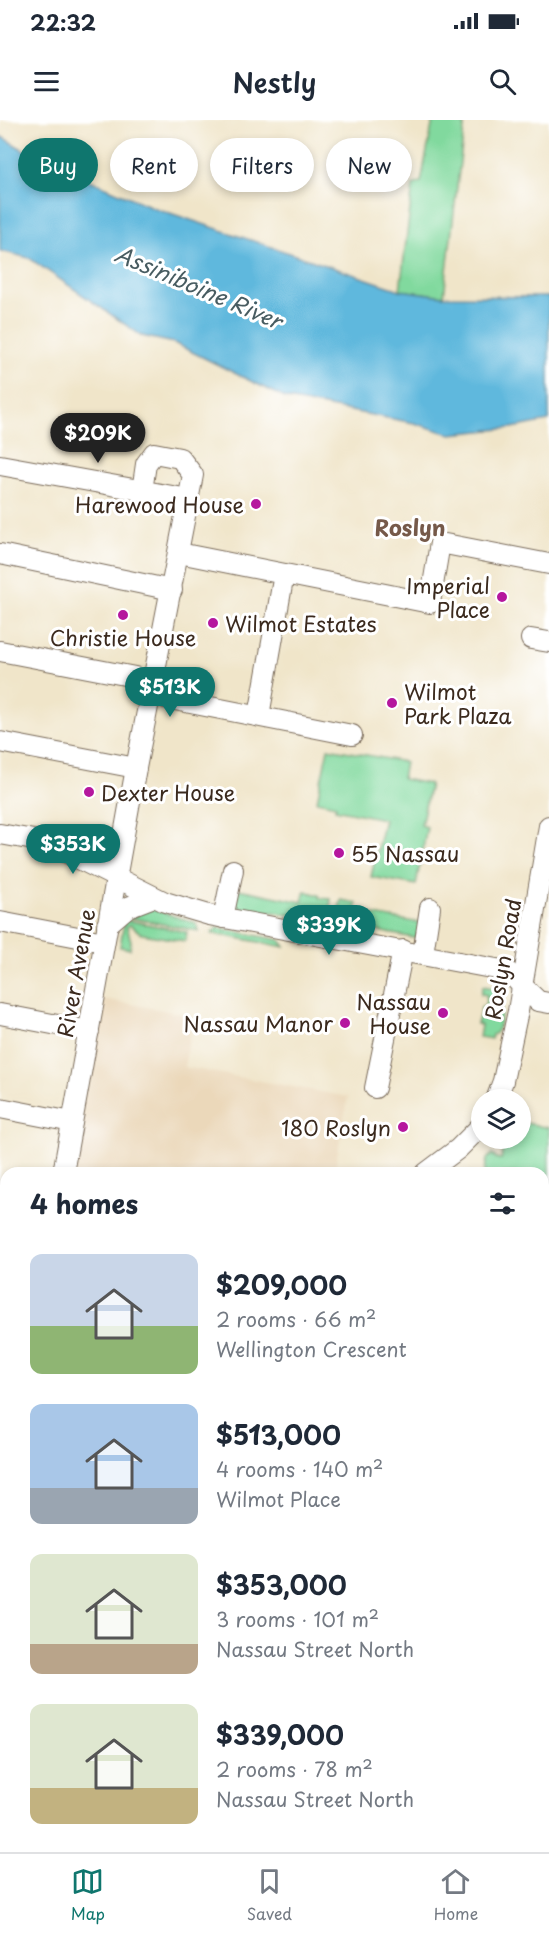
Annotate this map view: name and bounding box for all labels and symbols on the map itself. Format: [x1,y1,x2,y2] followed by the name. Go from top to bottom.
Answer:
[111,236,290,337] water label: Assiniboine River
[56,413,140,464] pin: $209K
[75,488,244,520] place label: Harewood House
[249,497,263,511] marker: Harewood House
[374,510,446,543] district label: Roslyn
[406,569,490,625] place label: Imperial Place
[495,590,509,604] marker: Imperial Place
[225,607,376,639] place label: Wilmot Estates
[116,608,130,622] marker: Christie House
[206,616,220,630] marker: Wilmot Estates
[50,621,196,653] place label: Christie House
[128,667,212,718] pin: $513K
[404,675,512,731] place label: Wilmot Park Plaza
[385,696,399,710] marker: Wilmot Park Plaza
[101,776,235,808] place label: Dexter House
[82,785,96,799] marker: Dexter House
[31,824,115,875] pin: $353K
[351,837,459,869] place label: 55 Nassau
[332,846,346,860] marker: 55 Nassau
[476,896,528,1022] street label: Roslyn Road
[287,905,371,956] pin: $339K
[48,906,102,1040] street label: River Avenue
[357,985,431,1041] place label: Nassau House
[436,1006,450,1020] marker: Nassau House
[184,1007,333,1039] place label: Nassau Manor
[338,1016,352,1030] marker: Nassau Manor
[281,1111,391,1143] place label: 180 Roslyn
[396,1120,410,1134] marker: 180 Roslyn

